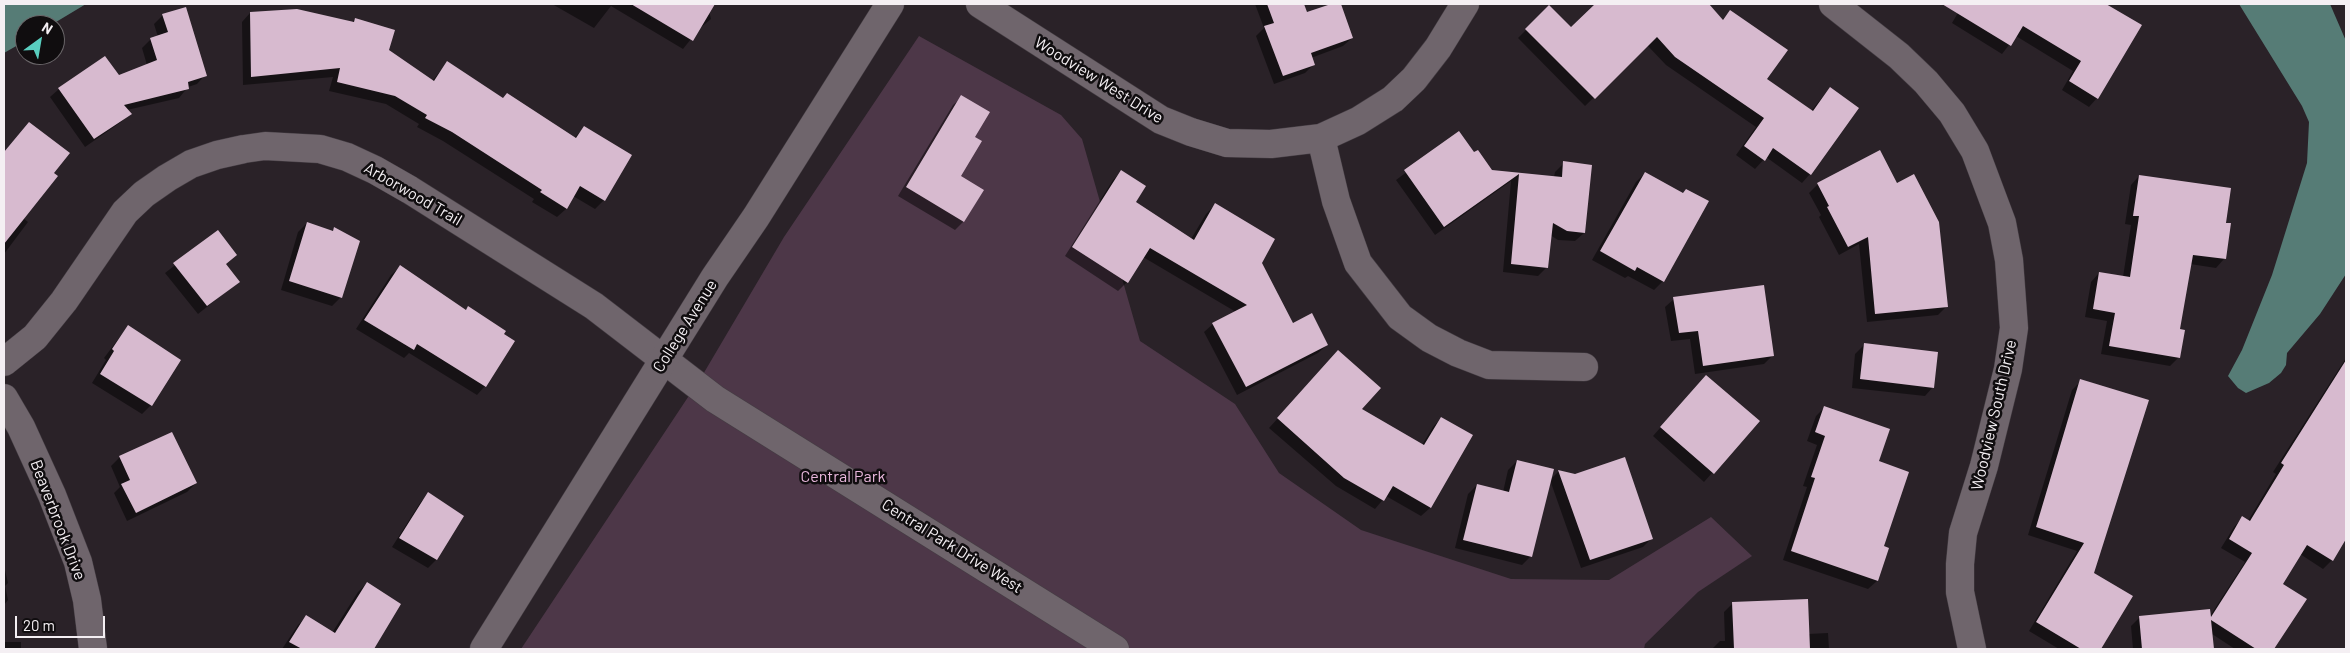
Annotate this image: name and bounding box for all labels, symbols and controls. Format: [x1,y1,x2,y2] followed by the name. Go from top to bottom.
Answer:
[15,15,65,65] north arrow
[39,18,56,37] text: N
[1031,33,1167,127] street label: Woodview West Drive
[361,158,465,230] street label: Arborwood Trail
[649,276,721,376] street label: College Avenue
[1967,338,2021,492] street label: Woodview South Drive
[26,457,90,583] street label: Beaverbrook Drive
[801,467,885,487] park label: Central Park
[878,495,1026,597] street label: Central Park Drive West
[18,606,108,638] scale bar
[23,616,55,634] text: 20 m

